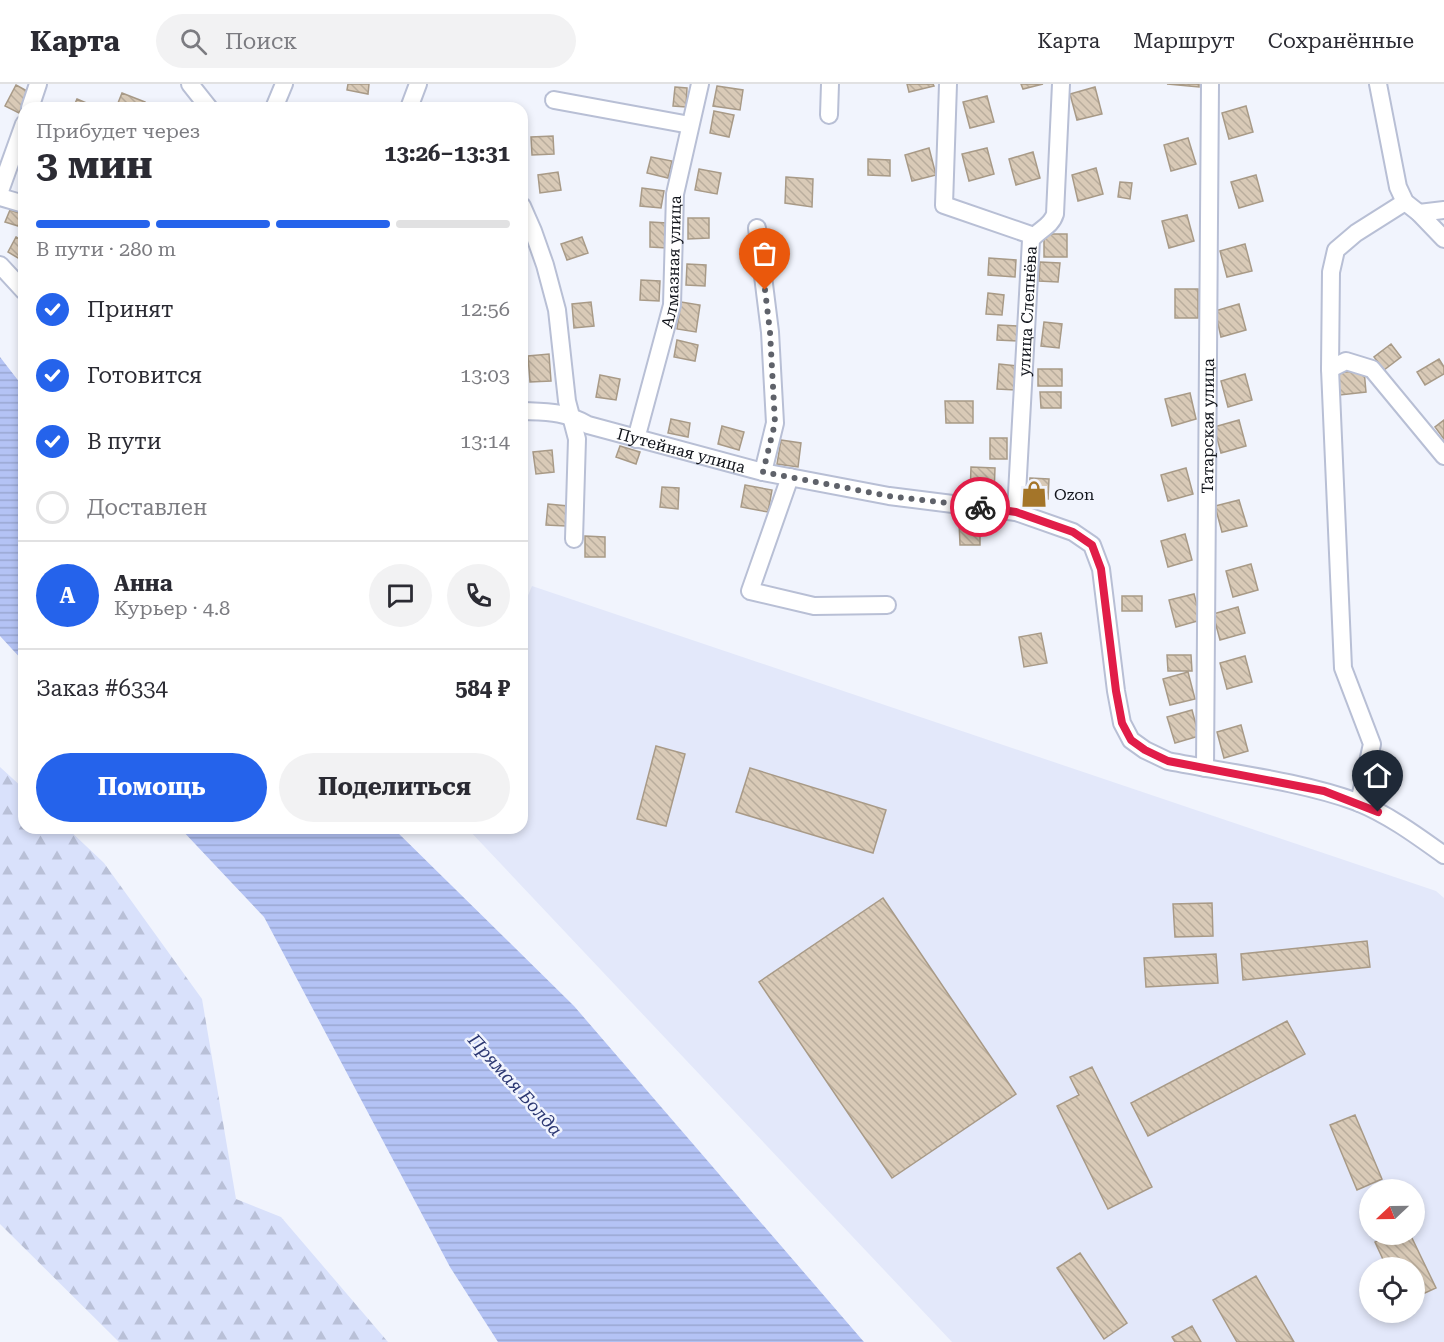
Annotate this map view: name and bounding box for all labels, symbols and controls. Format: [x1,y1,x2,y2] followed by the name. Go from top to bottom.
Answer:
[156,14,576,68] search box
[30,25,120,58] text: Карта
[177,25,210,58] icon: search
[225,29,297,54] text: Поиск
[1037,29,1100,53] text: Карта
[1133,29,1235,53] text: Маршрут
[1268,29,1414,53] text: Сохранённые
[36,119,200,143] text: Прибудет через
[384,141,510,166] text: 13:26–13:31
[36,142,153,188] text: 3 мин
[657,195,685,330] street label: Алмазная улица
[739,228,790,290] pin
[36,237,176,261] text: В пути · 280 m
[748,237,781,270] icon: bag
[1014,245,1041,377] street label: улица Слепнёва
[36,293,69,326] icon: check
[87,297,174,322] text: Принят
[460,297,510,321] text: 12:56
[1198,358,1218,494] street label: Татарская улица
[36,359,69,392] icon: check
[87,363,202,388] text: Готовится
[460,363,510,387] text: 13:03
[615,424,748,477] street label: Путейная улица
[36,425,69,458] icon: check
[87,429,162,454] text: В пути
[460,429,510,453] text: 13:14
[950,477,1010,537] courier
[1019,479,1049,509] shop icon: Ozon
[1054,485,1094,504] place label: Ozon
[964,491,997,524] icon: bike
[87,495,207,520] text: Доставлен
[369,564,432,627] button: chat
[447,564,510,627] button: phone
[114,571,173,596] text: Анна
[60,583,75,608] text: А
[114,596,230,620] text: Курьер · 4.8
[36,676,168,701] text: Заказ #6334
[455,676,510,701] text: 584 ₽
[1352,750,1403,812] pin
[36,753,267,822] button: Помощь
[279,753,510,822] button: Поделиться
[1361,759,1394,792] icon: home
[463,1029,567,1140] water label: Прямая Болда
[1359,1179,1425,1245] north arrow
[1359,1179,1425,1323] map controls
[1359,1257,1425,1323] button: locate

